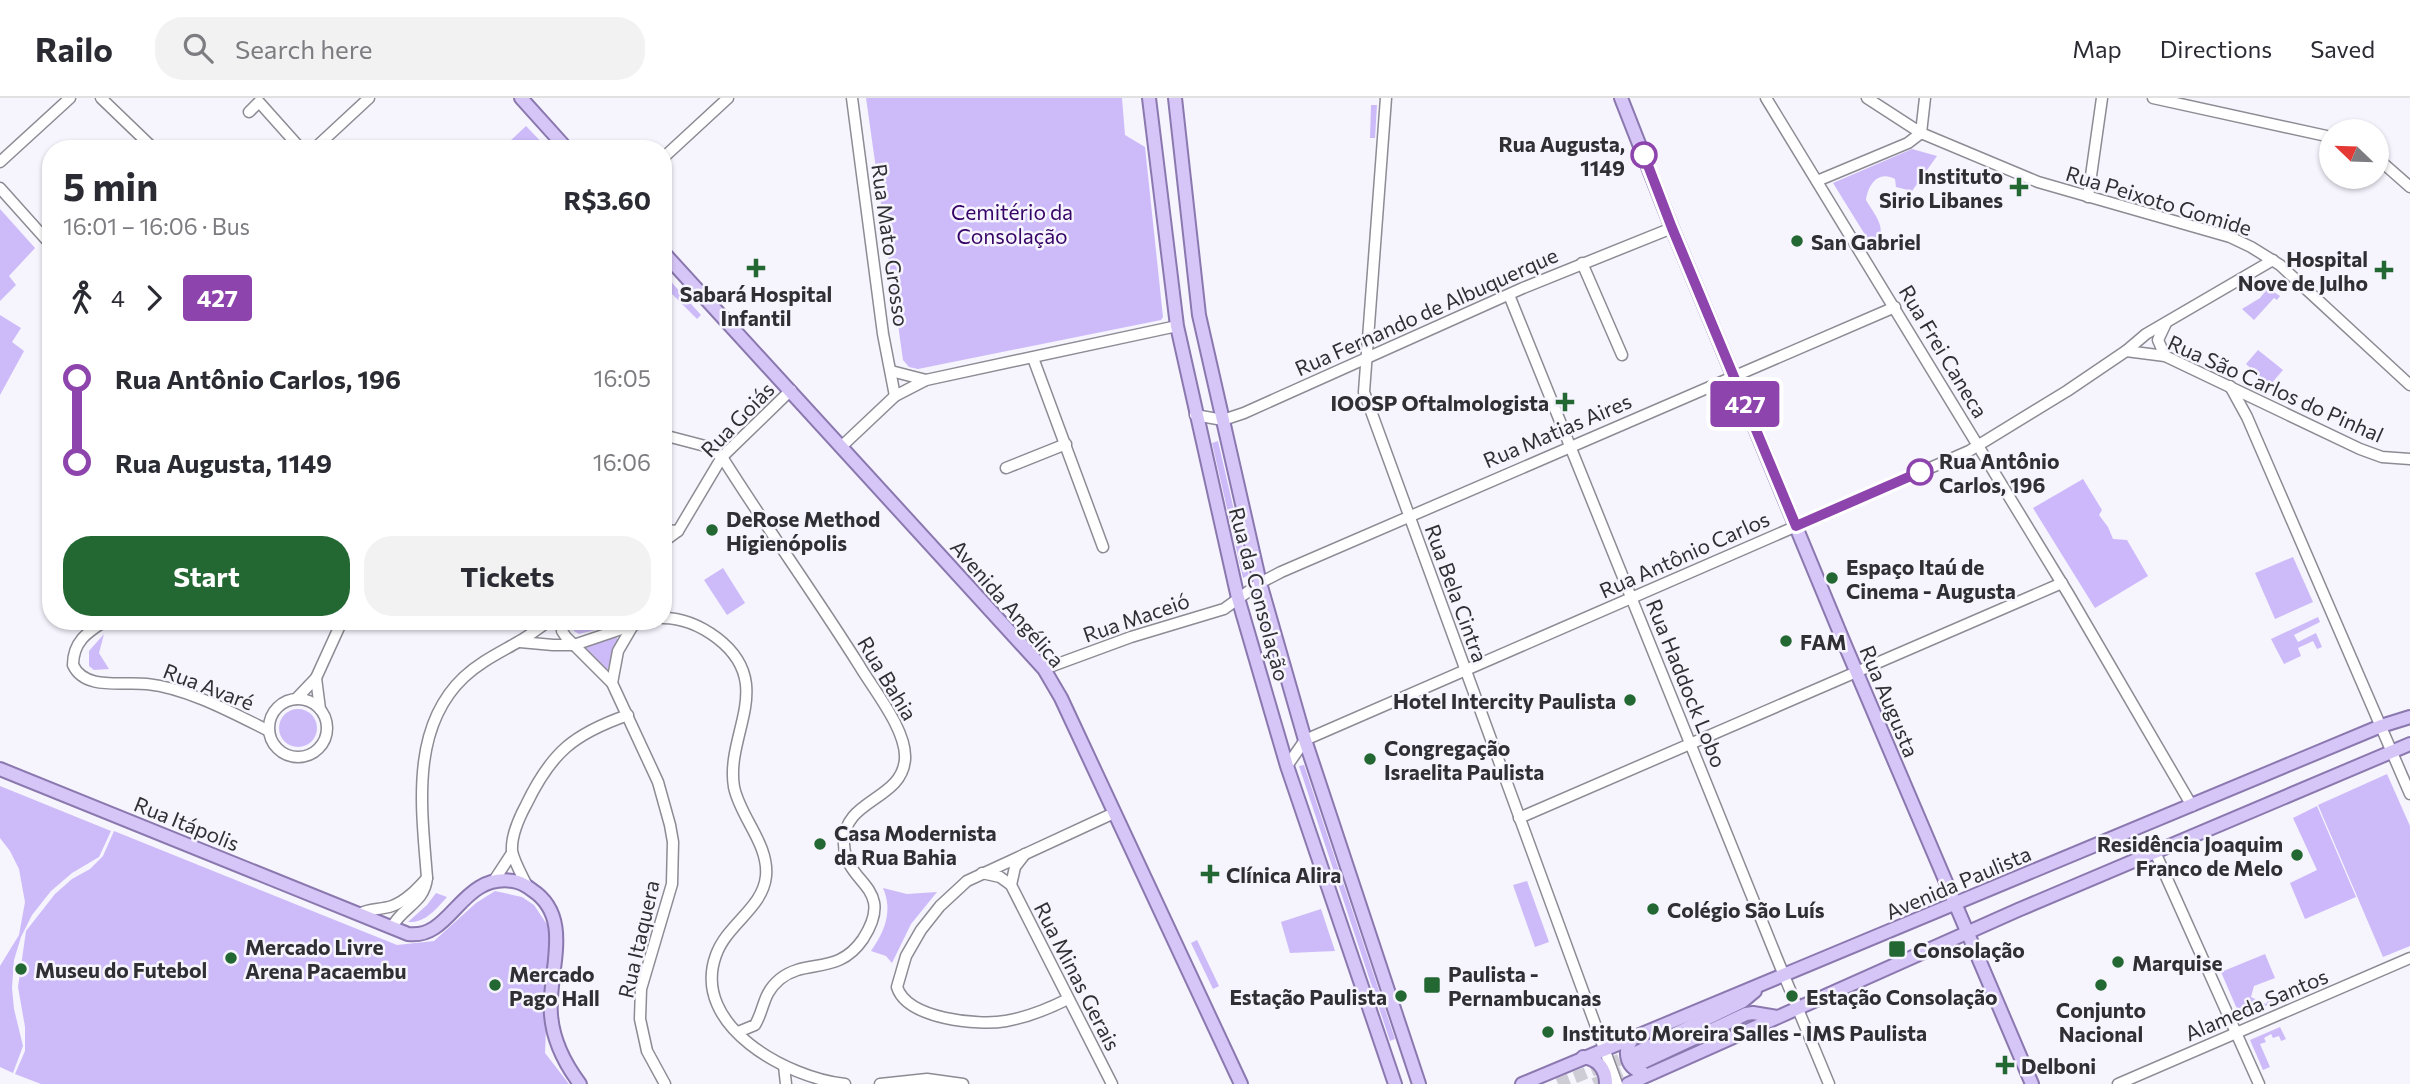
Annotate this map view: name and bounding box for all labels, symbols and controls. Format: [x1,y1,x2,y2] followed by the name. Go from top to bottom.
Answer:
[155,17,645,80] search box
[35,28,113,69] text: Railo
[179,29,217,67] icon: search
[235,33,372,64] text: Search here
[2072,34,2122,63] text: Map
[2160,34,2272,63] text: Directions
[2310,34,2375,63] text: Saved
[2319,119,2389,189] north arrow
[2319,119,2389,189] map controls
[1498,131,1625,180] place label: Rua Augusta, 1149
[1631,142,1657,168] marker: Rua Augusta, 1149
[2063,160,2255,240] street label: Rua Peixoto Gomide
[63,162,158,209] text: 5 min
[867,162,915,328] street label: Rua Mato Grosso
[1879,163,2003,212] place label: Instituto Sirio Libanes
[2009,177,2029,197] marker: Instituto Sirio Libanes
[563,184,651,215] text: R$3.60
[951,199,1073,248] park label: Cemitério da Consolação
[63,212,250,240] text: 16:01 – 16:06 · Bus
[1811,229,1921,254] place label: San Gabriel
[1789,233,1805,249] marker: San Gabriel
[1291,242,1561,380] street label: Rua Fernando de Albuquerque
[2238,246,2368,295] place label: Hospital Nove de Julho
[746,258,766,278] marker: Sabará Hospital Infantil
[2374,260,2394,280] marker: Hospital Nove de Julho
[63,279,101,317] icon: walk
[135,279,173,317] icon: forward
[1894,280,1994,422] street label: Rua Frei Caneca
[680,281,832,330] place label: Sabará Hospital Infantil
[197,283,238,312] text: 427
[111,284,125,312] text: 4
[2164,329,2388,447] street label: Rua São Carlos do Pinhal
[115,363,401,394] text: Rua Antônio Carlos, 196
[594,364,651,392] text: 16:05
[695,376,779,462] street label: Rua Goiás
[1705,381,1785,427] line badge: 427
[1479,387,1635,473] street label: Rua Matias Aires
[1724,389,1766,418] text: 427
[1330,390,1549,415] place label: IOOSP Oftalmologista
[1555,392,1575,412] marker: IOOSP Oftalmologista
[115,447,332,478] text: Rua Augusta, 1149
[593,448,651,476] text: 16:06
[1939,448,2059,497] place label: Rua Antônio Carlos, 196
[1907,459,1933,485] marker: Rua Antônio Carlos, 196
[1225,504,1295,684] street label: Rua da Consolação
[1595,505,1773,603] street label: Rua Antônio Carlos
[726,506,880,555] place label: DeRose Method Higienópolis
[1420,520,1494,666] street label: Rua Bela Cintra
[704,522,720,538] marker: DeRose Method Higienópolis
[946,534,1070,672] street label: Avenida Angélica
[63,536,350,616] button: Start
[364,536,651,616] button: Tickets
[1846,554,2016,603] place label: Espaço Itaú de Cinema - Augusta
[1824,570,1840,586] marker: Espaço Itaú de Cinema - Augusta
[1079,587,1193,647] street label: Rua Maceió
[1642,595,1732,771] street label: Rua Haddock Lobo
[1800,629,1847,654] place label: FAM
[853,631,923,725] street label: Rua Bahia
[1778,633,1794,649] marker: FAM
[1855,641,1925,761] street label: Rua Augusta
[160,657,258,715] street label: Rua Avaré
[1393,688,1616,713] place label: Hotel Intercity Paulista
[1622,692,1638,708] marker: Hotel Intercity Paulista
[1384,735,1544,784] place label: Congregação Israelita Paulista
[1362,751,1378,767] marker: Congregação Israelita Paulista
[131,791,243,855] street label: Rua Itápolis
[834,820,997,869] place label: Casa Modernista da Rua Bahia
[2097,831,2283,880] place label: Residência Joaquim Franco de Melo
[812,836,828,852] marker: Casa Modernista da Rua Bahia
[1882,840,2034,924] street label: Avenida Paulista
[2289,847,2305,863] marker: Residência Joaquim Franco de Melo
[1226,862,1341,887] place label: Clínica Alira
[1200,864,1220,884] marker: Clínica Alira
[612,878,664,1000] street label: Rua Itaquera
[1667,897,1825,922] place label: Colégio São Luís
[1030,898,1126,1054] street label: Rua Minas Gerais
[1645,901,1661,917] marker: Colégio São Luís
[245,934,406,983] place label: Mercado Livre Arena Pacaembu
[1913,937,2025,962] place label: Consolação
[1887,939,1907,959] marker: Consolação
[223,950,239,966] marker: Mercado Livre Arena Pacaembu
[2132,950,2223,975] place label: Marquise
[2110,954,2126,970] marker: Marquise
[35,957,207,982] place label: Museu do Futebol
[13,961,29,977] marker: Museu do Futebol
[509,961,600,1010] place label: Mercado Pago Hall
[1448,961,1601,1010] place label: Paulista - Pernambucanas
[2181,963,2331,1045] street label: Alameda Santos
[1422,975,1442,995] marker: Paulista - Pernambucanas
[487,977,503,993] marker: Mercado Pago Hall
[2093,977,2109,993] marker: Conjunto Nacional
[1229,984,1387,1009] place label: Estação Paulista
[1806,984,1998,1009] place label: Estação Consolação
[1393,988,1409,1004] marker: Estação Paulista
[1784,988,1800,1004] marker: Estação Consolação
[2056,997,2146,1046] place label: Conjunto Nacional
[1562,1020,1927,1045] place label: Instituto Moreira Salles - IMS Paulista
[1540,1024,1556,1040] marker: Instituto Moreira Salles - IMS Paulista
[2021,1053,2096,1078] place label: Delboni
[1995,1055,2015,1075] marker: Delboni

